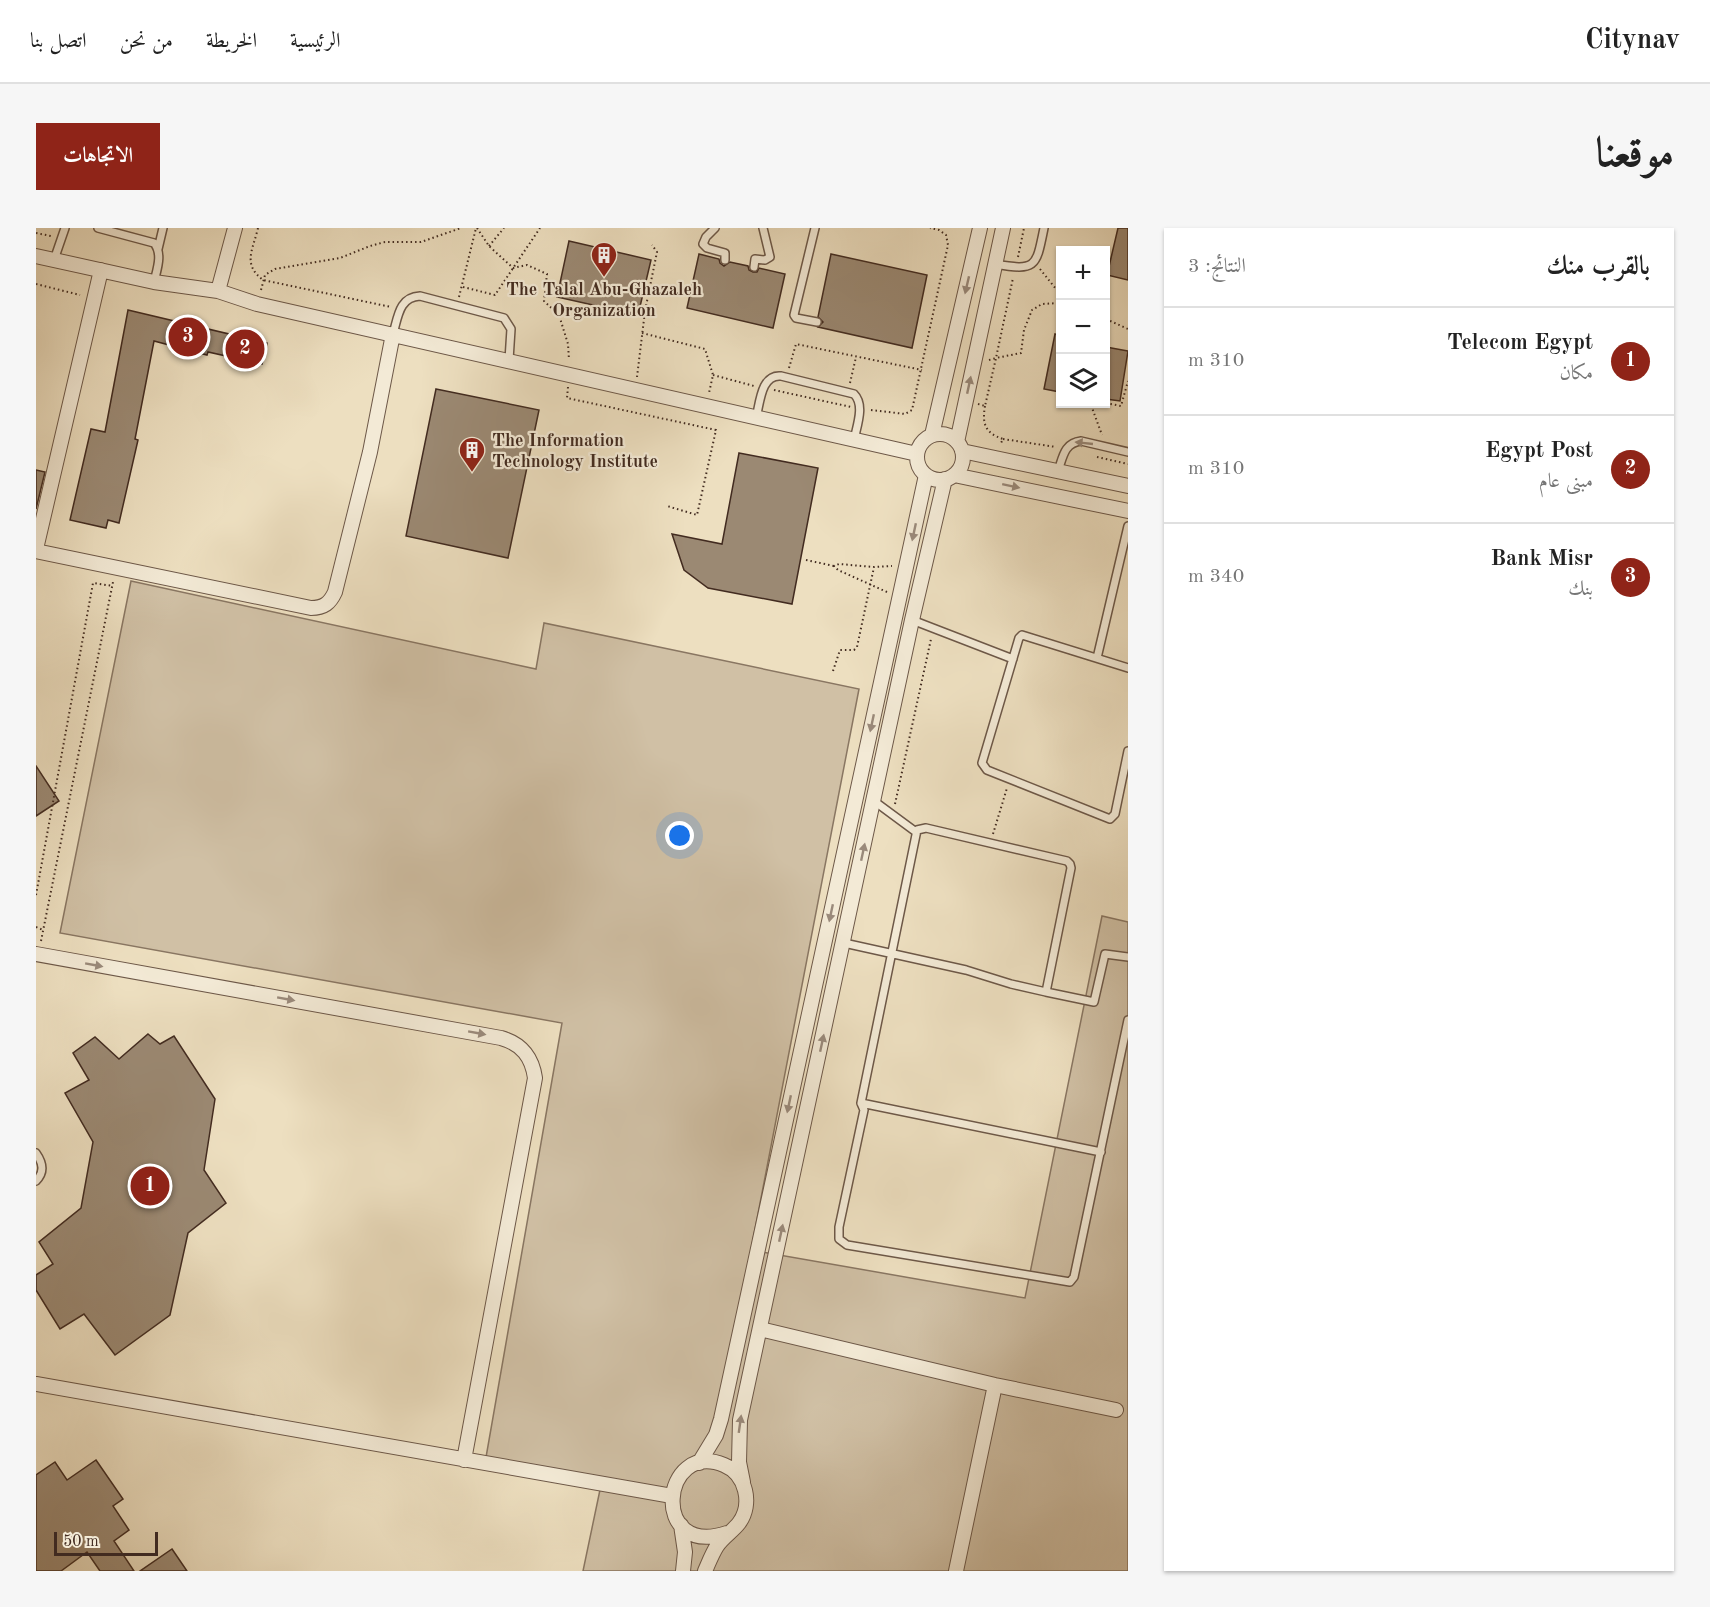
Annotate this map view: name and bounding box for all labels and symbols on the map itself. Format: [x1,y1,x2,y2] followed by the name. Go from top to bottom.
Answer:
[589,240,619,278] building icon: The Talal Abu-Ghazaleh Organization
[961,276,971,294] one-way arrow
[506,281,702,320] place label: The Talal Abu-Ghazaleh Organization
[168,314,208,360] pin: 3
[226,326,264,372] pin: 2
[965,375,974,394] one-way arrow
[492,432,658,471] place label: The Information Technology Institute
[457,435,487,473] building icon: The Information Technology Institute
[1075,438,1094,448] one-way arrow
[1002,482,1020,492] one-way arrow
[908,523,918,542] one-way arrow
[867,714,876,733] one-way arrow
[665,821,694,850] your location
[859,842,868,861] one-way arrow
[825,904,835,923] one-way arrow
[84,960,103,969] one-way arrow
[276,995,295,1004] one-way arrow
[468,1029,487,1038] one-way arrow
[818,1033,827,1052] one-way arrow
[784,1095,794,1113] one-way arrow
[130,1164,170,1208] pin: 1
[777,1223,786,1242] one-way arrow
[736,1414,745,1433] one-way arrow
[54,1529,158,1556] scale bar

